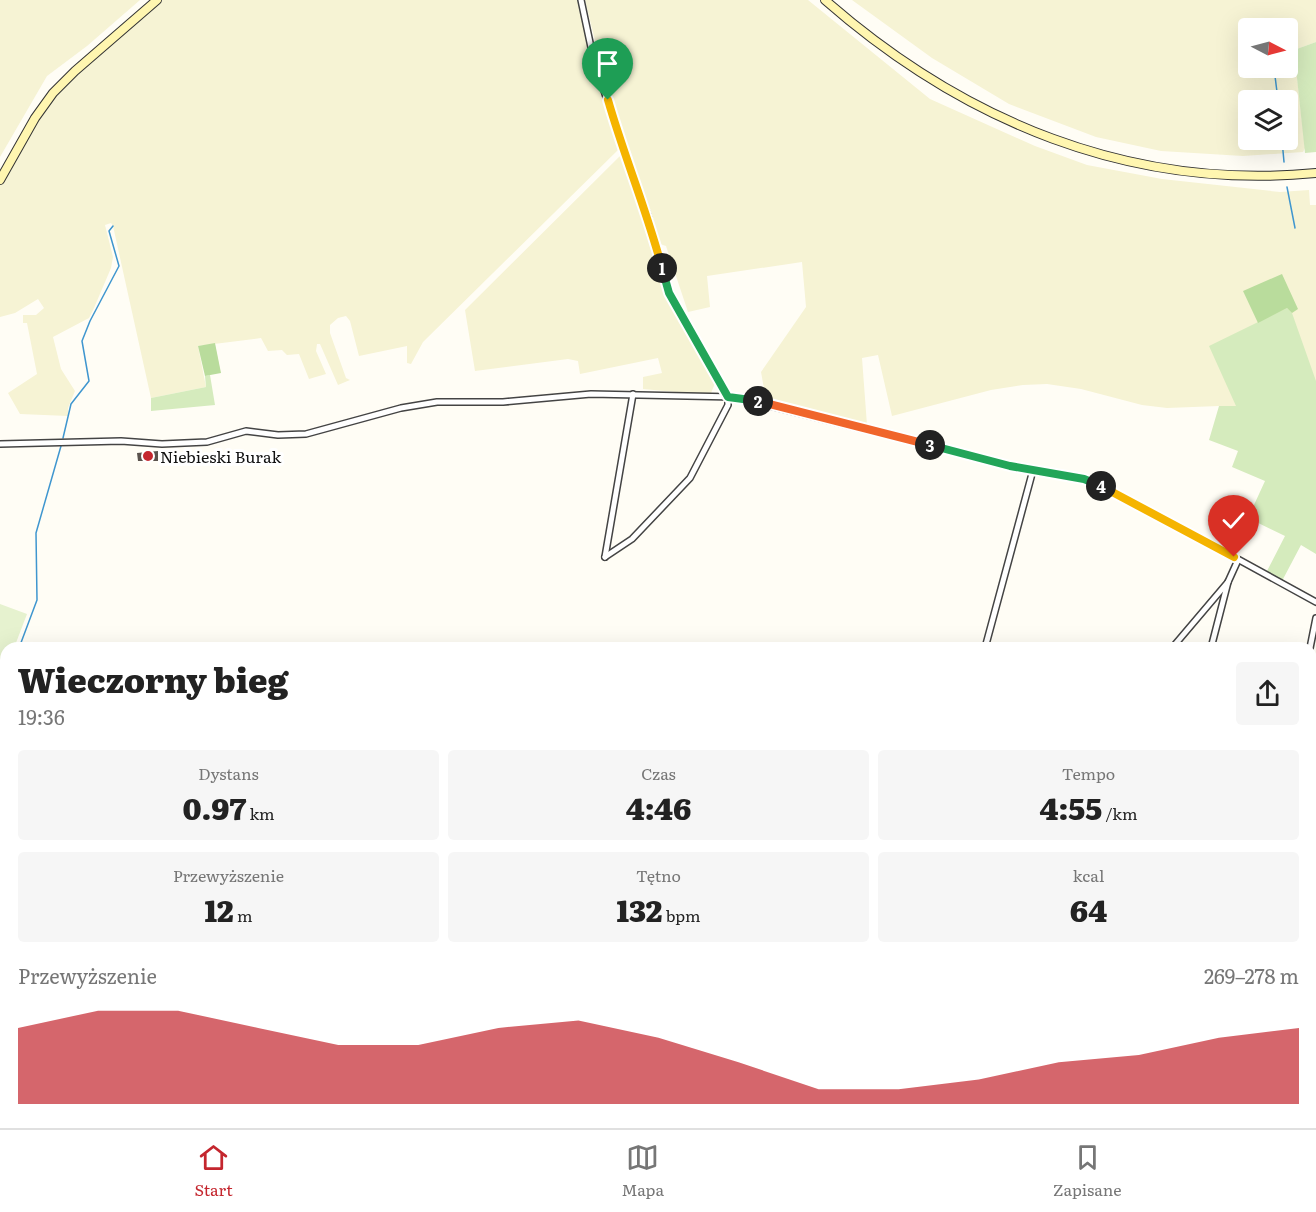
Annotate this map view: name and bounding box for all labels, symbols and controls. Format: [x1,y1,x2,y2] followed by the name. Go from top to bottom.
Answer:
[1238,18,1298,78] north arrow
[1238,18,1298,150] map controls
[582,38,633,100] pin
[591,47,624,80] icon: arrive
[1238,90,1298,150] button: layers
[647,253,677,283] pin: 1
[659,256,665,280] text: 1
[743,386,773,416] pin: 2
[754,389,762,413] text: 2
[915,430,945,460] pin: 3
[926,433,934,457] text: 3
[160,444,282,468] place label: Niebieski Burak
[141,449,155,463] marker: Niebieski Burak
[1086,471,1116,501] pin: 4
[1096,474,1106,498] text: 4
[1208,495,1259,557] pin
[1217,504,1250,537] icon: check
[18,654,289,703] text: Wieczorny bieg
[1236,662,1299,725] button: share
[18,701,65,731] text: 19:36
[198,761,259,785] text: Dystans
[641,761,676,785] text: Czas
[1062,761,1115,785] text: Tempo
[182,785,246,829] text: 0.97
[626,785,691,829] text: 4:46
[1040,785,1102,829] text: 4:55
[246,801,275,825] text: km
[1102,801,1137,825] text: /km
[173,863,284,887] text: Przewyższenie
[636,863,681,887] text: Tętno
[1073,863,1104,887] text: kcal
[205,887,234,931] text: 12
[617,887,662,931] text: 132
[1070,887,1107,931] text: 64
[234,903,252,927] text: m
[662,903,700,927] text: bpm
[18,960,157,990] text: Przewyższenie
[1204,960,1299,990] text: 269–278 m
[194,1141,233,1201] tab: Start
[621,1141,664,1201] tab: Mapa
[1053,1141,1122,1201] tab: Zapisane

